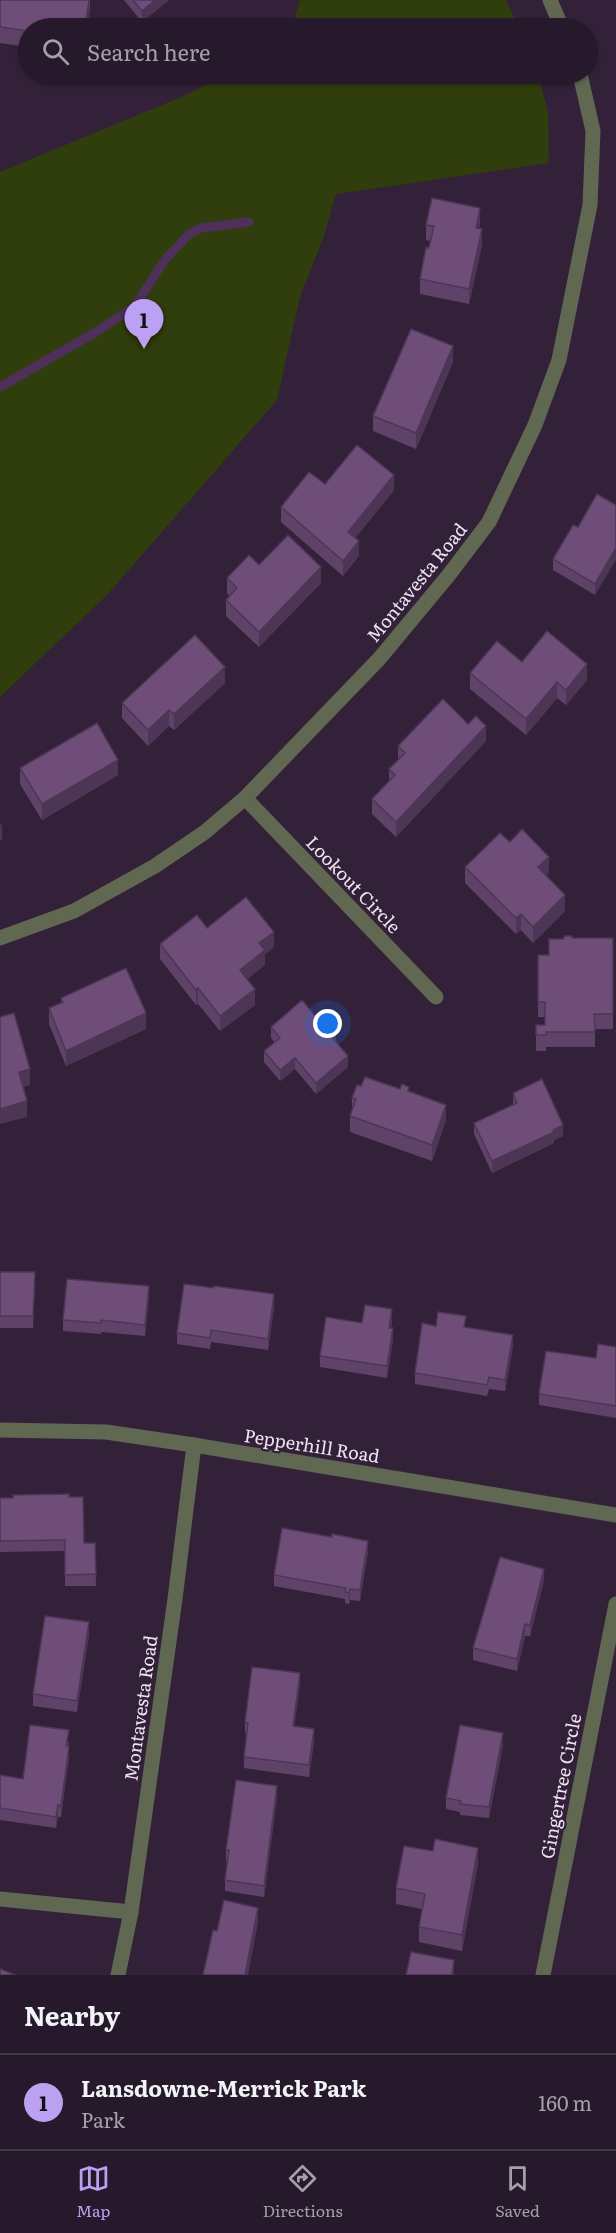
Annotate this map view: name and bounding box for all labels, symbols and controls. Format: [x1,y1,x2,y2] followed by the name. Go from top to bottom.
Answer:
[18,18,598,84] search box
[39,35,72,68] icon: search
[87,35,210,68] text: Search here
[124,300,164,349] pin: 1
[359,516,473,648] street label: Montavesta Road
[300,829,408,939] street label: Lookout Circle
[313,1009,342,1038] your location
[242,1421,382,1469] street label: Pepperhill Road
[116,1633,164,1783] street label: Montavesta Road
[533,1711,587,1861] street label: Gingertree Circle
[24,1995,120,2034] text: Nearby
[81,2071,366,2104] text: Lansdowne-Merrick Park
[39,2087,48,2117] text: 1
[538,2087,592,2117] text: 160 m
[81,2104,125,2134] text: Park
[76,2162,110,2222] tab: Map
[263,2162,343,2222] tab: Directions
[495,2162,540,2222] tab: Saved

